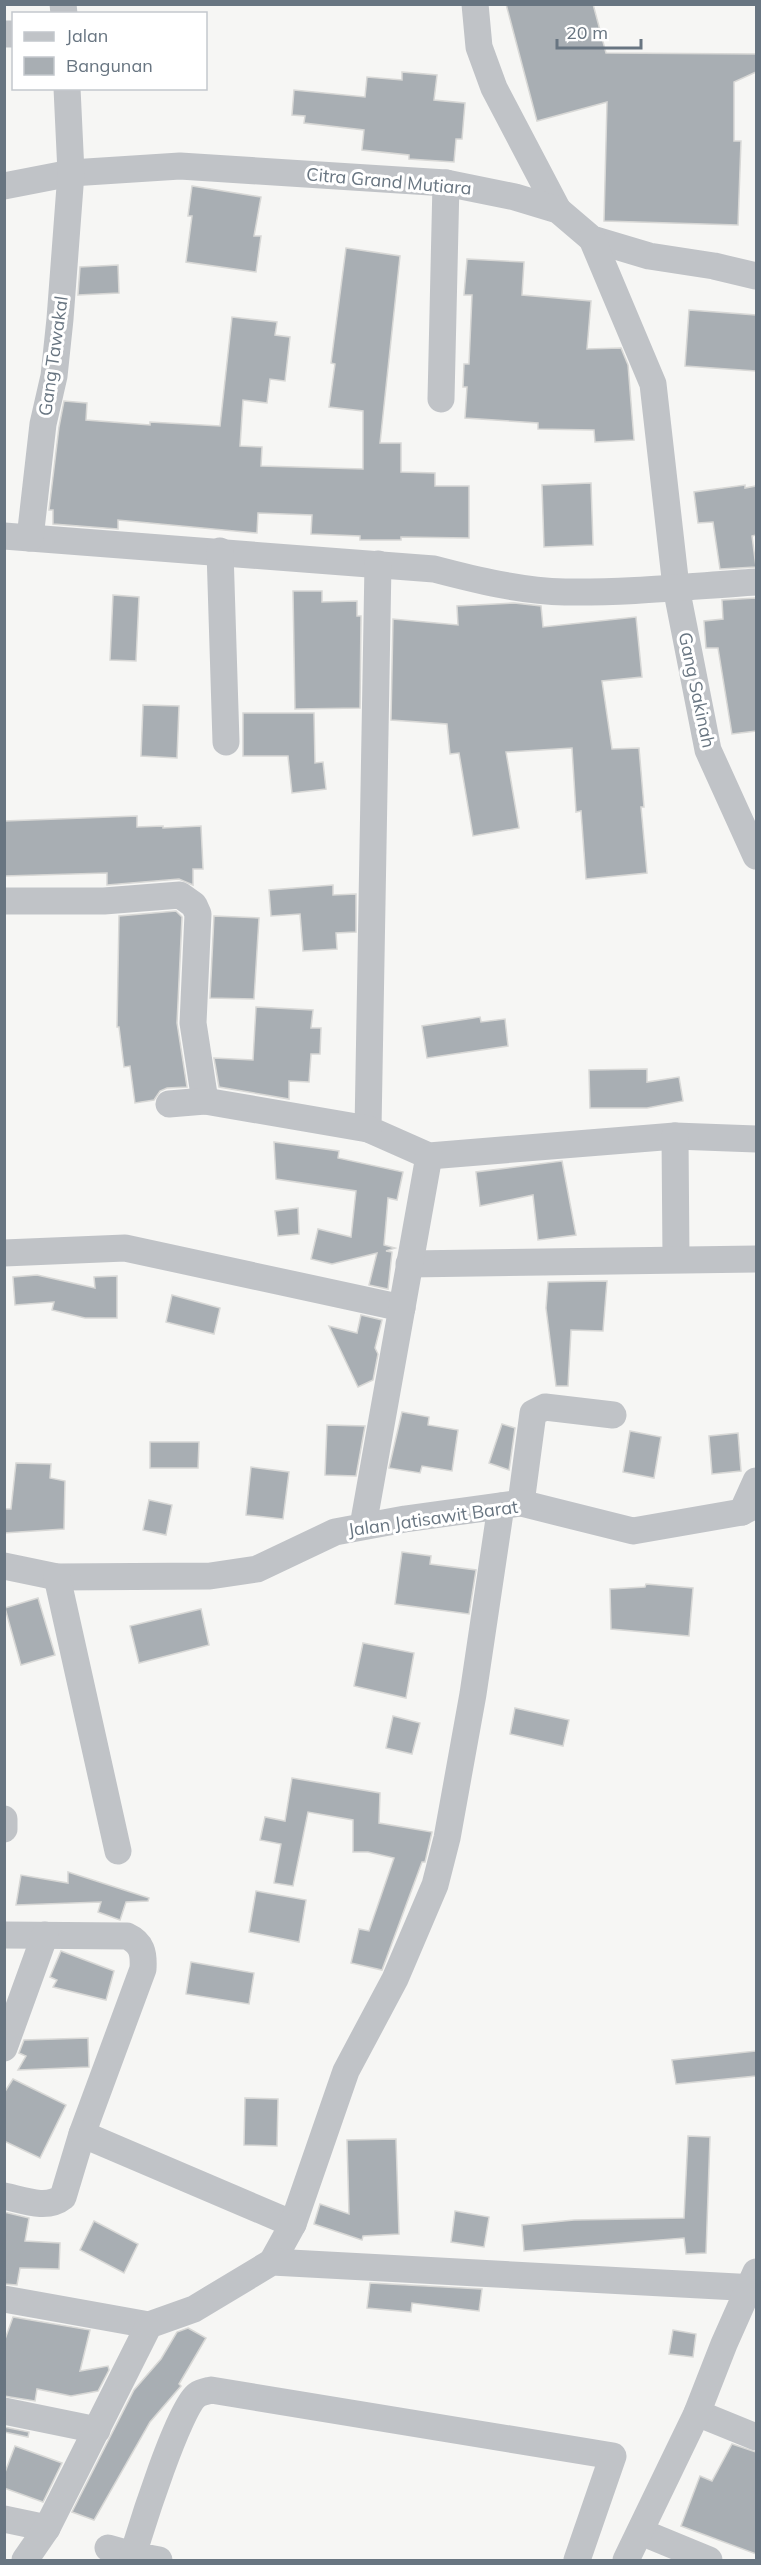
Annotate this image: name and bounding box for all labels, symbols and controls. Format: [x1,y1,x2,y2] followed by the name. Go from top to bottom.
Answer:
[12,12,207,90] legend
[557,12,641,50] scale bar
[566,21,608,44] text: 20 m
[66,24,108,47] text: Jalan
[66,54,153,77] text: Bangunan
[305,162,473,200] street label: Citra Grand Mutiara
[33,295,73,417] street label: Gang Tawakal
[674,630,720,750] street label: Gang Sakinah
[346,1495,520,1541] street label: Jalan Jatisawit Barat

